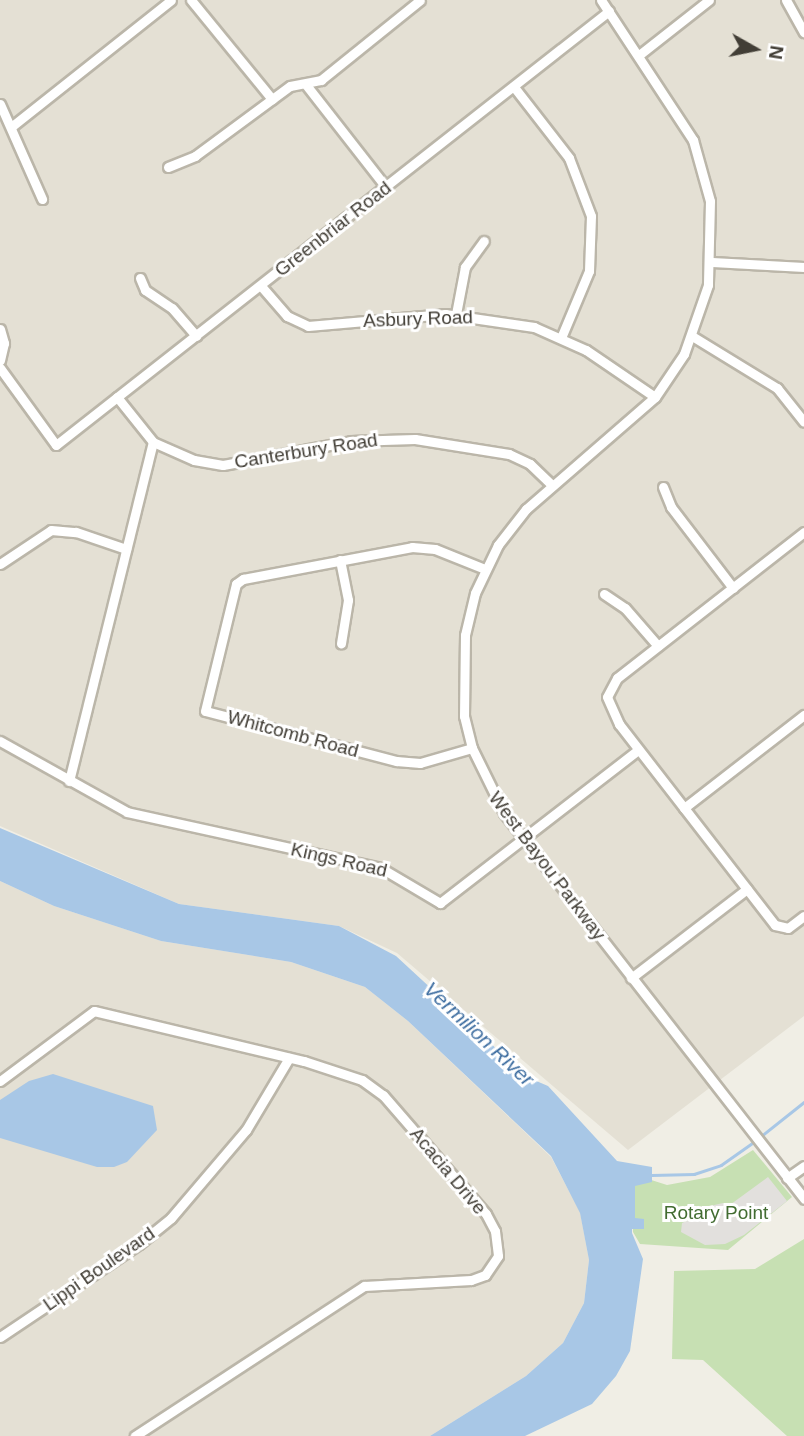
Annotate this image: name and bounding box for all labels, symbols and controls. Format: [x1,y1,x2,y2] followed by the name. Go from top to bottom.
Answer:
[720,14,790,84] north arrow
[765,44,788,61] text: N
[270,176,396,282] street label: Greenbriar Road
[363,306,473,332] street label: Asbury Road
[233,428,379,474] street label: Canterbury Road
[225,705,361,763] street label: Whitcomb Road
[484,787,610,945] street label: West Bayou Parkway
[289,838,389,882] street label: Kings Road
[419,977,539,1091] water label: Vermilion River
[405,1123,491,1219] street label: Acacia Drive
[664,1202,768,1224] park label: Rotary Point
[39,1222,159,1316] street label: Lippi Boulevard

